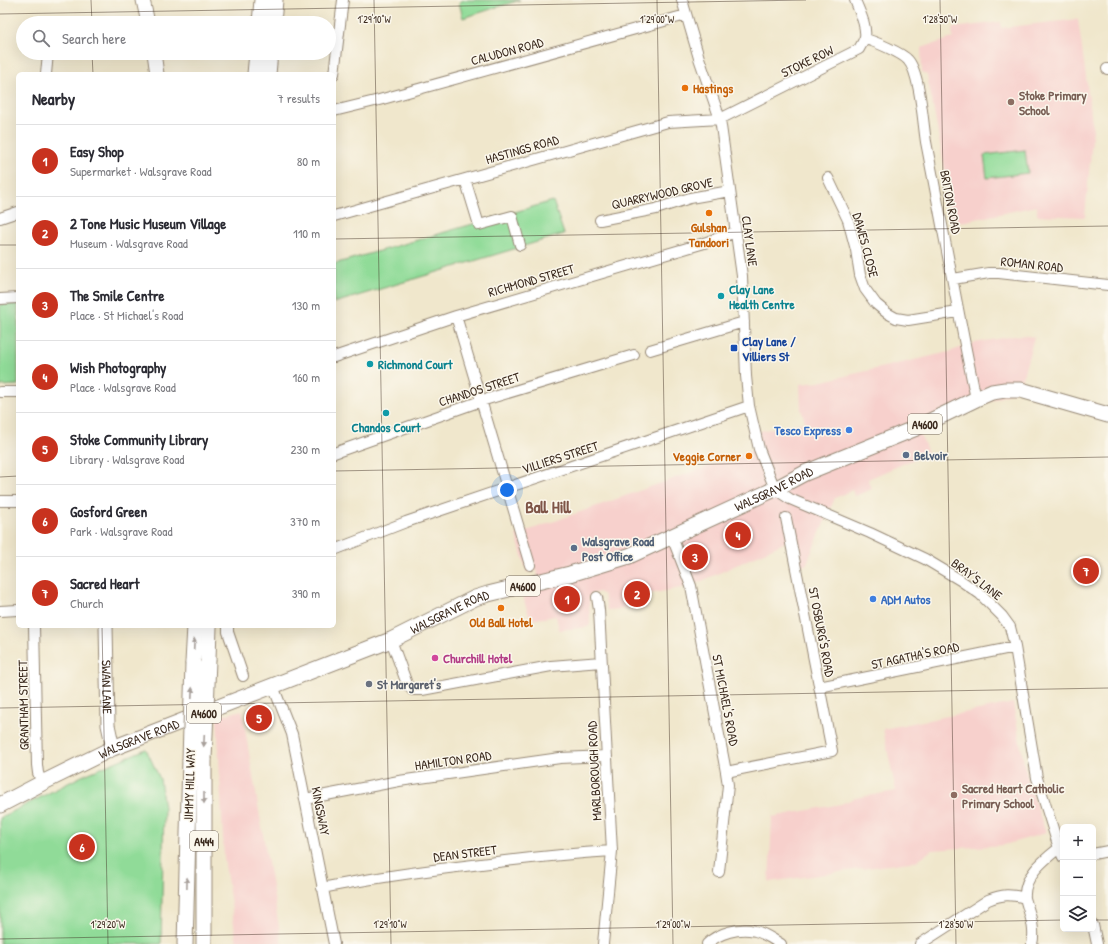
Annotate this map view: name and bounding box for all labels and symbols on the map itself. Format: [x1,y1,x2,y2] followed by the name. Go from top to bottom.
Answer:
[357,13,391,26] text: 1°29'10"W
[640,13,675,26] text: 1°29'00"W
[923,13,958,26] text: 1°28'50"W
[469,32,546,69] street label: CALUDON ROAD
[778,41,836,81] street label: STOKE ROW
[693,79,733,98] place label: Hastings
[680,83,690,93] marker: Hastings
[1019,86,1087,119] place label: Stoke Primary School
[1006,97,1016,107] marker: Stoke Primary School
[483,130,561,168] street label: HASTINGS ROAD
[936,169,966,236] street label: BRITON ROAD
[609,173,715,213] street label: QUARRYWOOD GROVE
[704,208,714,218] marker: Gulshan Tandoori
[849,211,883,280] street label: DAWES CLOSE
[738,215,762,268] street label: CLAY LANE
[688,218,729,251] place label: Gulshan Tandoori
[1000,252,1065,276] street label: ROMAN ROAD
[486,259,577,301] street label: RICHMOND STREET
[729,280,795,313] place label: Clay Lane Health Centre
[716,291,726,301] marker: Clay Lane Health Centre
[742,332,796,365] place label: Clay Lane / Villiers St
[729,343,739,353] marker: Clay Lane / Villiers St
[378,355,453,373] place label: Richmond Court
[365,359,375,369] marker: Richmond Court
[436,367,523,411] street label: CHANDOS STREET
[381,408,391,418] marker: Chandos Court
[908,414,942,434] road number: A4600
[352,418,421,436] place label: Chandos Court
[773,421,841,440] place label: Tesco Express
[844,425,854,435] marker: Tesco Express
[520,436,601,478] street label: VILLIERS STREET
[914,446,949,464] place label: Belvoir
[672,447,742,466] place label: Veggie Corner
[901,450,911,460] marker: Belvoir
[744,451,754,461] marker: Veggie Corner
[731,461,816,515] street label: WALSGRAVE ROAD
[497,480,517,500] your location
[525,495,571,518] district label: Ball Hill
[725,520,751,550] pin: 4
[582,532,655,565] place label: Walsgrave Road Post Office
[682,542,708,572] pin: 3
[569,543,579,553] marker: Walsgrave Road Post Office
[948,554,1006,604] street label: BRAY'S LANE
[1073,556,1099,586] pin: 7
[506,576,540,596] road number: A4600
[624,579,650,609] pin: 2
[554,584,580,614] pin: 1
[407,585,492,638] street label: WALSGRAVE ROAD
[804,586,840,679] street label: ST OSBURG'S ROAD
[881,590,931,608] place label: ADM Autos
[868,594,878,604] marker: ADM Autos
[496,603,506,613] marker: Old Ball Hotel
[469,613,533,631] place label: Old Ball Hotel
[191,637,197,650] one-way arrow
[869,637,961,673] street label: ST AGATHA'S ROAD
[443,649,513,667] place label: Churchill Hotel
[430,653,440,663] marker: Churchill Hotel
[708,653,744,748] street label: ST MICHAEL'S ROAD
[13,659,33,750] street label: GRANTHAM STREET
[98,660,117,714] street label: SWAN LANE
[377,675,441,694] place label: St Margaret's
[364,679,374,689] marker: St Margaret's
[189,686,195,699] one-way arrow
[187,703,221,723] road number: A4600
[246,703,272,733] pin: 5
[95,714,182,763] street label: WALSGRAVE ROAD
[582,720,606,821] street label: MARLBOROUGH ROAD
[201,735,208,747] one-way arrow
[414,746,493,774] street label: HAMILTON ROAD
[179,747,199,822] street label: JIMMY HILL WAY
[962,779,1065,813] place label: Sacred Heart Catholic Primary School
[307,785,335,837] street label: KINGSWAY
[949,790,959,800] marker: Sacred Heart Catholic Primary School
[201,792,207,805] one-way arrow
[190,831,218,851] road number: A444
[69,832,95,862] pin: 6
[432,840,499,866] street label: DEAN STREET
[183,877,190,889] one-way arrow
[91,918,126,931] text: 1°29'20"W
[373,918,407,931] text: 1°29'10"W
[656,918,691,931] text: 1°29'00"W
[939,918,974,931] text: 1°28'50"W

